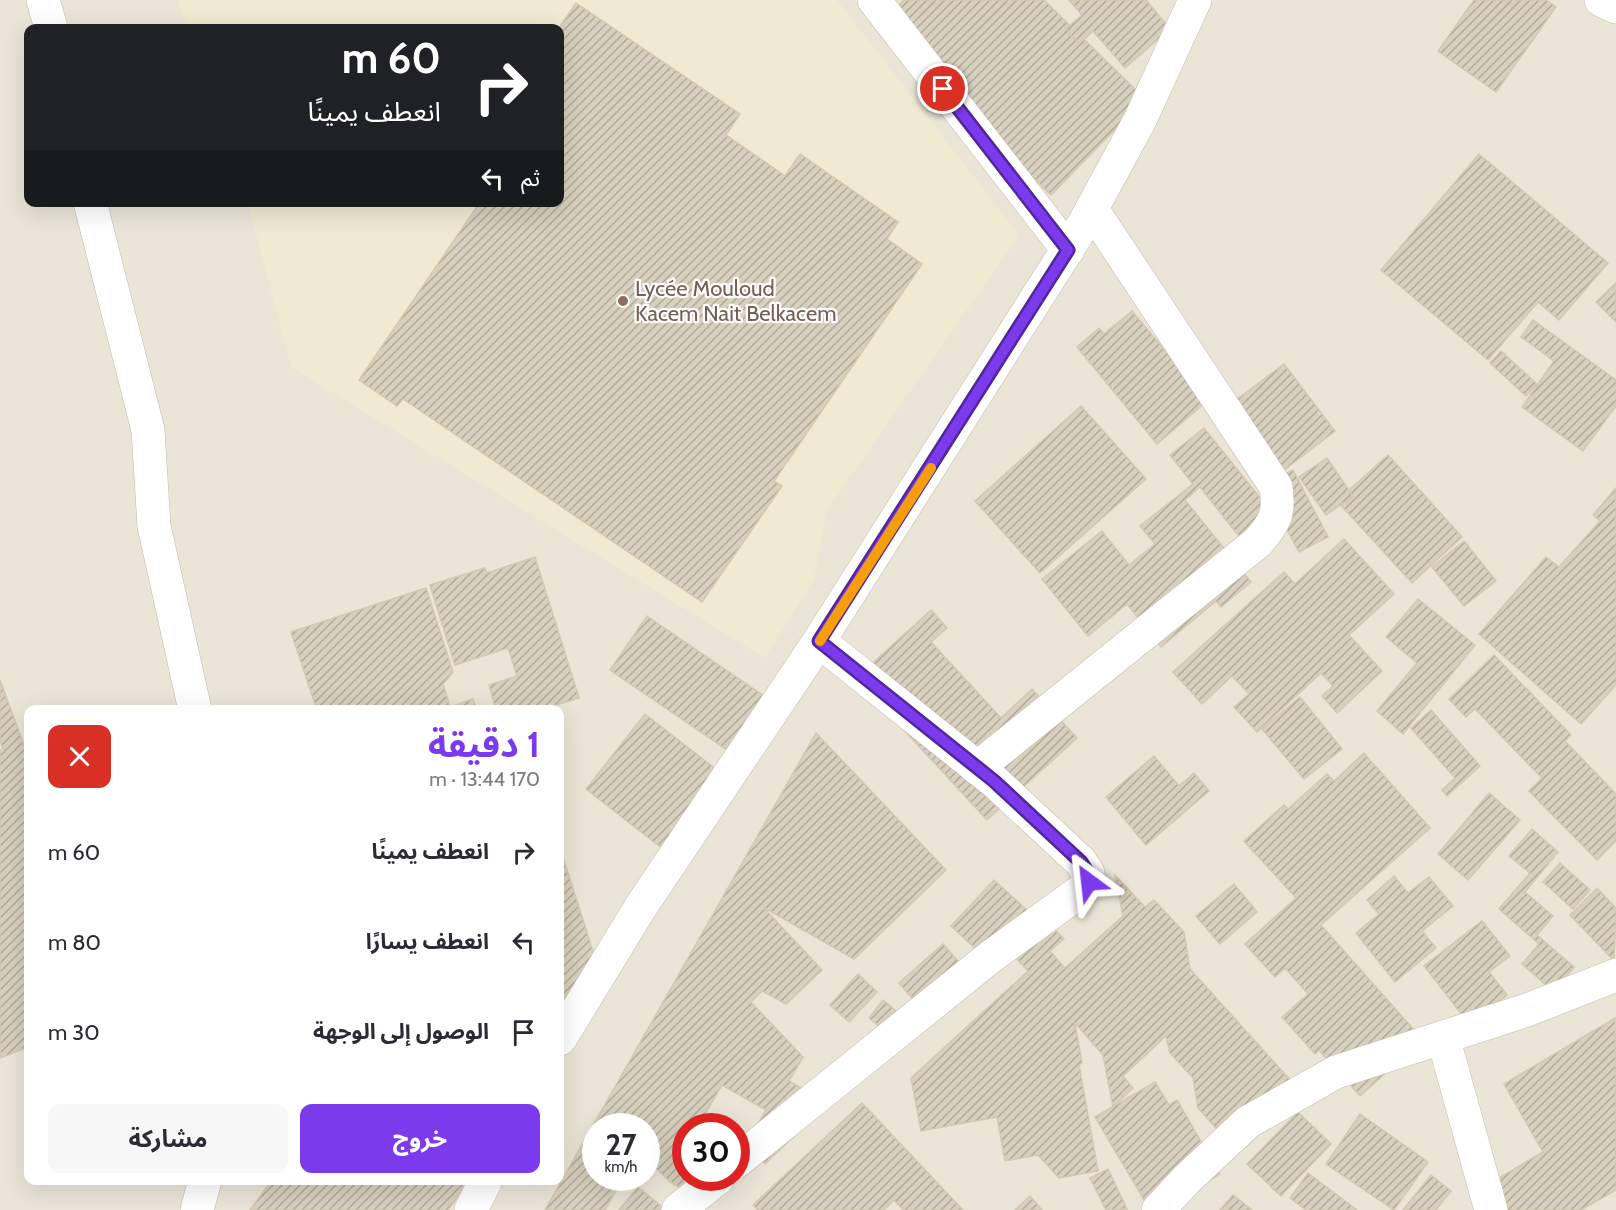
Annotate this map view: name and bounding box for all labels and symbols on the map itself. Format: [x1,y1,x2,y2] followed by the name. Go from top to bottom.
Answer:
[917,63,968,114] pin
[635,275,837,327] place label: Lycée Mouloud Kacem Nait Belkacem
[616,294,630,308] marker: Lycée Mouloud Kacem Nait Belkacem
[1057,850,1121,914] position arrow
[672,1113,750,1191] speed limit sign: 30

